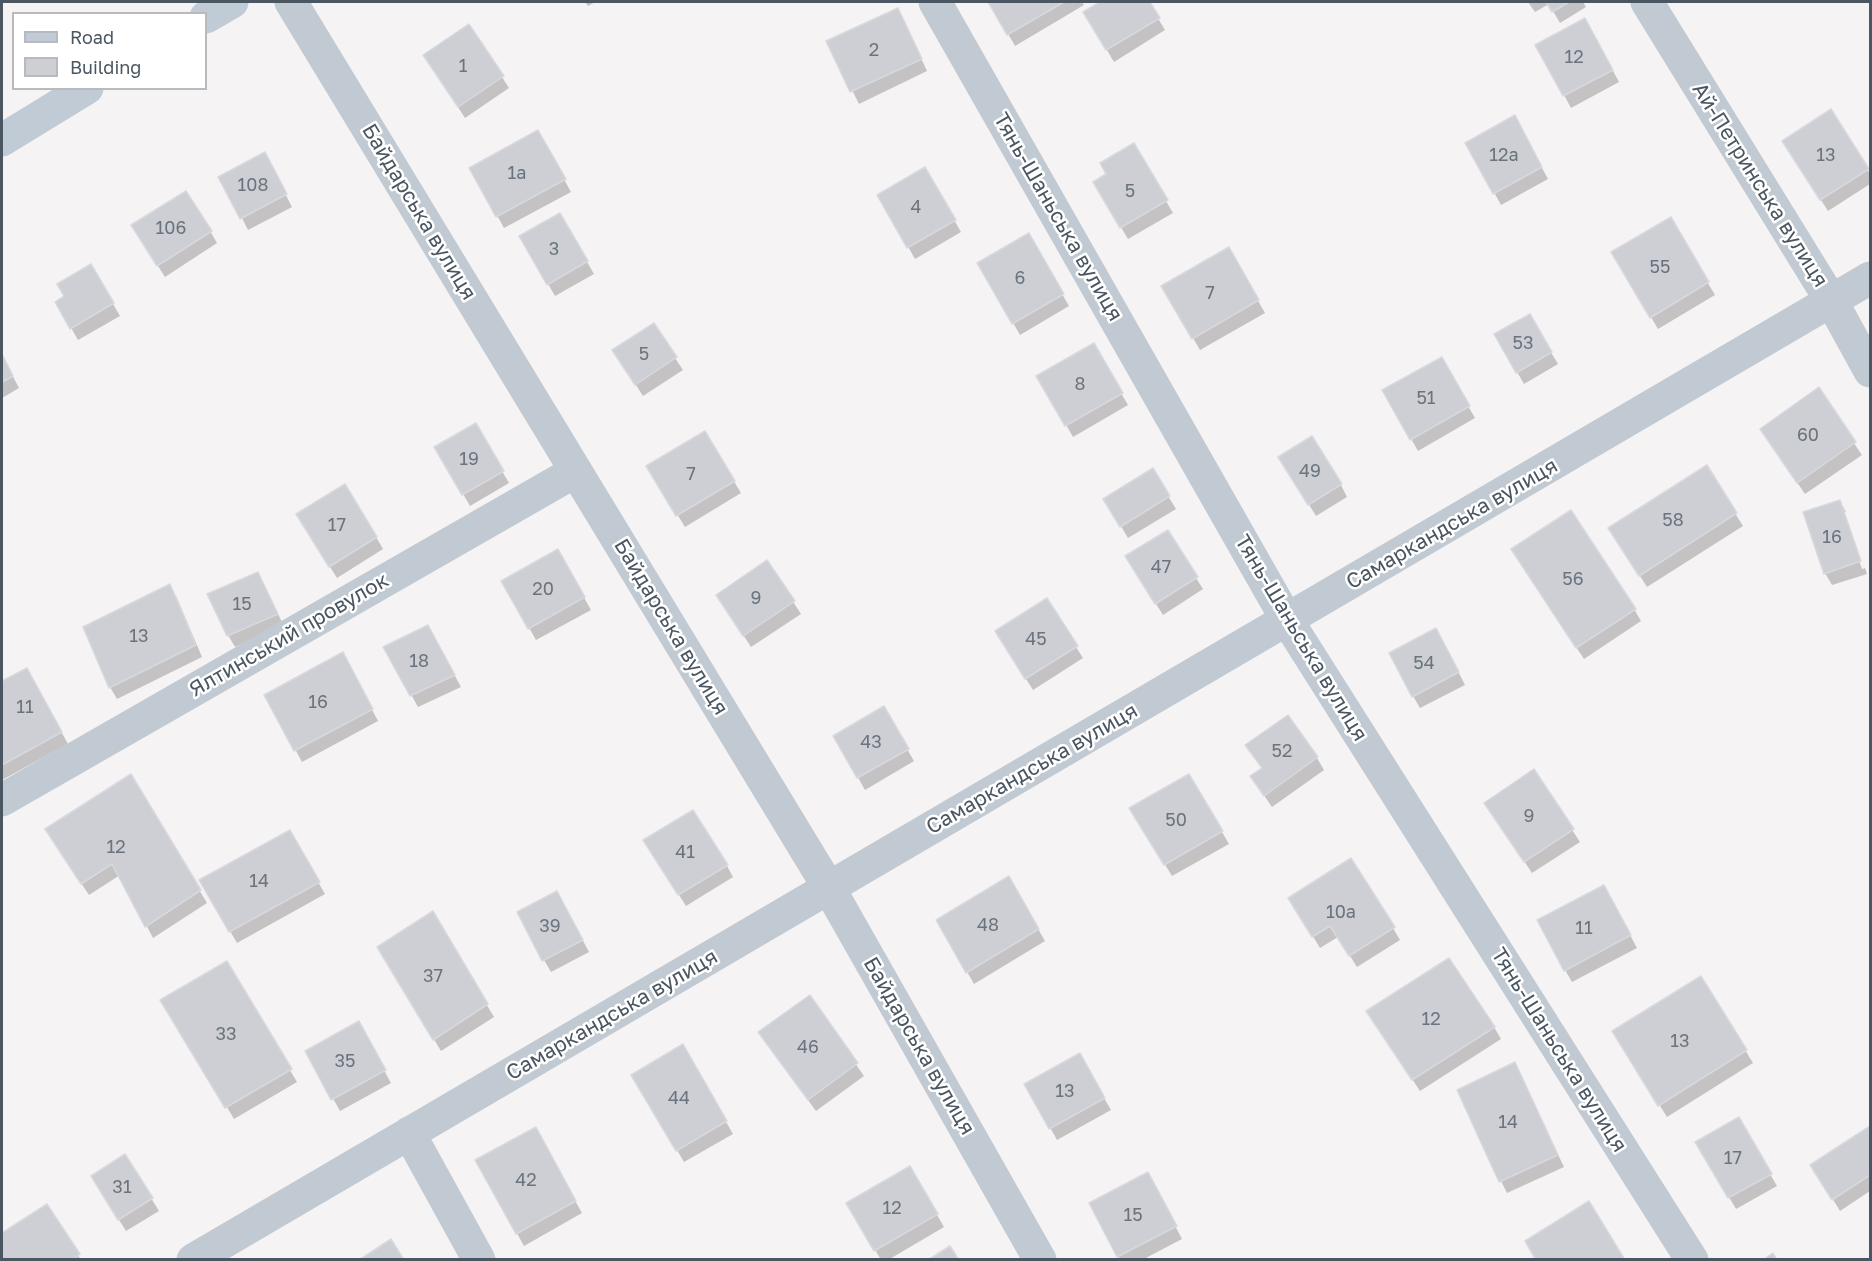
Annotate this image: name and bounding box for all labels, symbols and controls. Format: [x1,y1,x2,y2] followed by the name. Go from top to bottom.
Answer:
[12,12,207,90] legend
[70,26,114,48] text: Road
[869,39,879,61] house number: 2
[1564,46,1584,68] house number: 12
[459,55,467,77] house number: 1
[70,56,141,78] text: Building
[1687,78,1833,292] street label: Ай-Петринська вулиця
[988,108,1128,326] street label: Тянь-Шаньська вулиця
[356,119,482,305] street label: Байдарська вулиця
[1489,144,1519,166] house number: 12а
[1816,144,1836,166] house number: 13
[508,162,526,184] house number: 1а
[238,174,268,196] house number: 108
[1125,180,1135,202] house number: 5
[911,196,921,218] house number: 4
[156,217,186,239] house number: 106
[549,238,559,260] house number: 3
[1650,256,1670,278] house number: 55
[1015,267,1025,289] house number: 6
[1205,282,1215,304] house number: 7
[1513,332,1533,354] house number: 53
[639,343,649,365] house number: 5
[1075,373,1085,395] house number: 8
[1416,387,1436,409] house number: 51
[1797,424,1819,446] house number: 60
[459,448,479,470] house number: 19
[1342,453,1562,595] street label: Самаркандська вулиця
[1299,460,1321,482] house number: 49
[686,463,696,485] house number: 7
[1662,509,1684,531] house number: 58
[328,514,346,536] house number: 17
[1822,526,1842,548] house number: 16
[1229,530,1373,746] street label: Тянь-Шаньська вулиця
[608,534,734,720] street label: Байдарська вулиця
[1151,556,1171,578] house number: 47
[185,568,393,702] street label: Ялтинський провулок
[1562,568,1584,590] house number: 56
[532,578,554,600] house number: 20
[751,587,761,609] house number: 9
[232,593,252,615] house number: 15
[129,625,149,647] house number: 13
[1025,628,1047,650] house number: 45
[409,650,429,672] house number: 18
[1413,652,1435,674] house number: 54
[308,691,328,713] house number: 16
[16,696,34,718] house number: 11
[922,698,1142,840] street label: Самаркандська вулиця
[860,731,882,753] house number: 43
[1272,740,1292,762] house number: 52
[1524,805,1534,827] house number: 9
[1165,809,1187,831] house number: 50
[106,836,126,858] house number: 12
[675,841,695,863] house number: 41
[249,870,269,892] house number: 14
[1326,901,1356,923] house number: 10а
[977,914,999,936] house number: 48
[539,915,561,937] house number: 39
[1575,917,1593,939] house number: 11
[1486,943,1632,1157] street label: Тянь-Шаньська вулиця
[502,944,722,1086] street label: Самаркандська вулиця
[858,953,980,1139] street label: Байдарська вулиця
[423,965,443,987] house number: 37
[1421,1008,1441,1030] house number: 12
[215,1023,237,1045] house number: 33
[1670,1030,1690,1052] house number: 13
[797,1036,819,1058] house number: 46
[335,1050,355,1072] house number: 35
[1055,1080,1075,1102] house number: 13
[668,1087,690,1109] house number: 44
[1498,1111,1518,1133] house number: 14
[1724,1147,1742,1169] house number: 17
[515,1169,537,1191] house number: 42
[112,1176,132,1198] house number: 31
[882,1197,902,1219] house number: 12
[1123,1204,1143,1226] house number: 15

